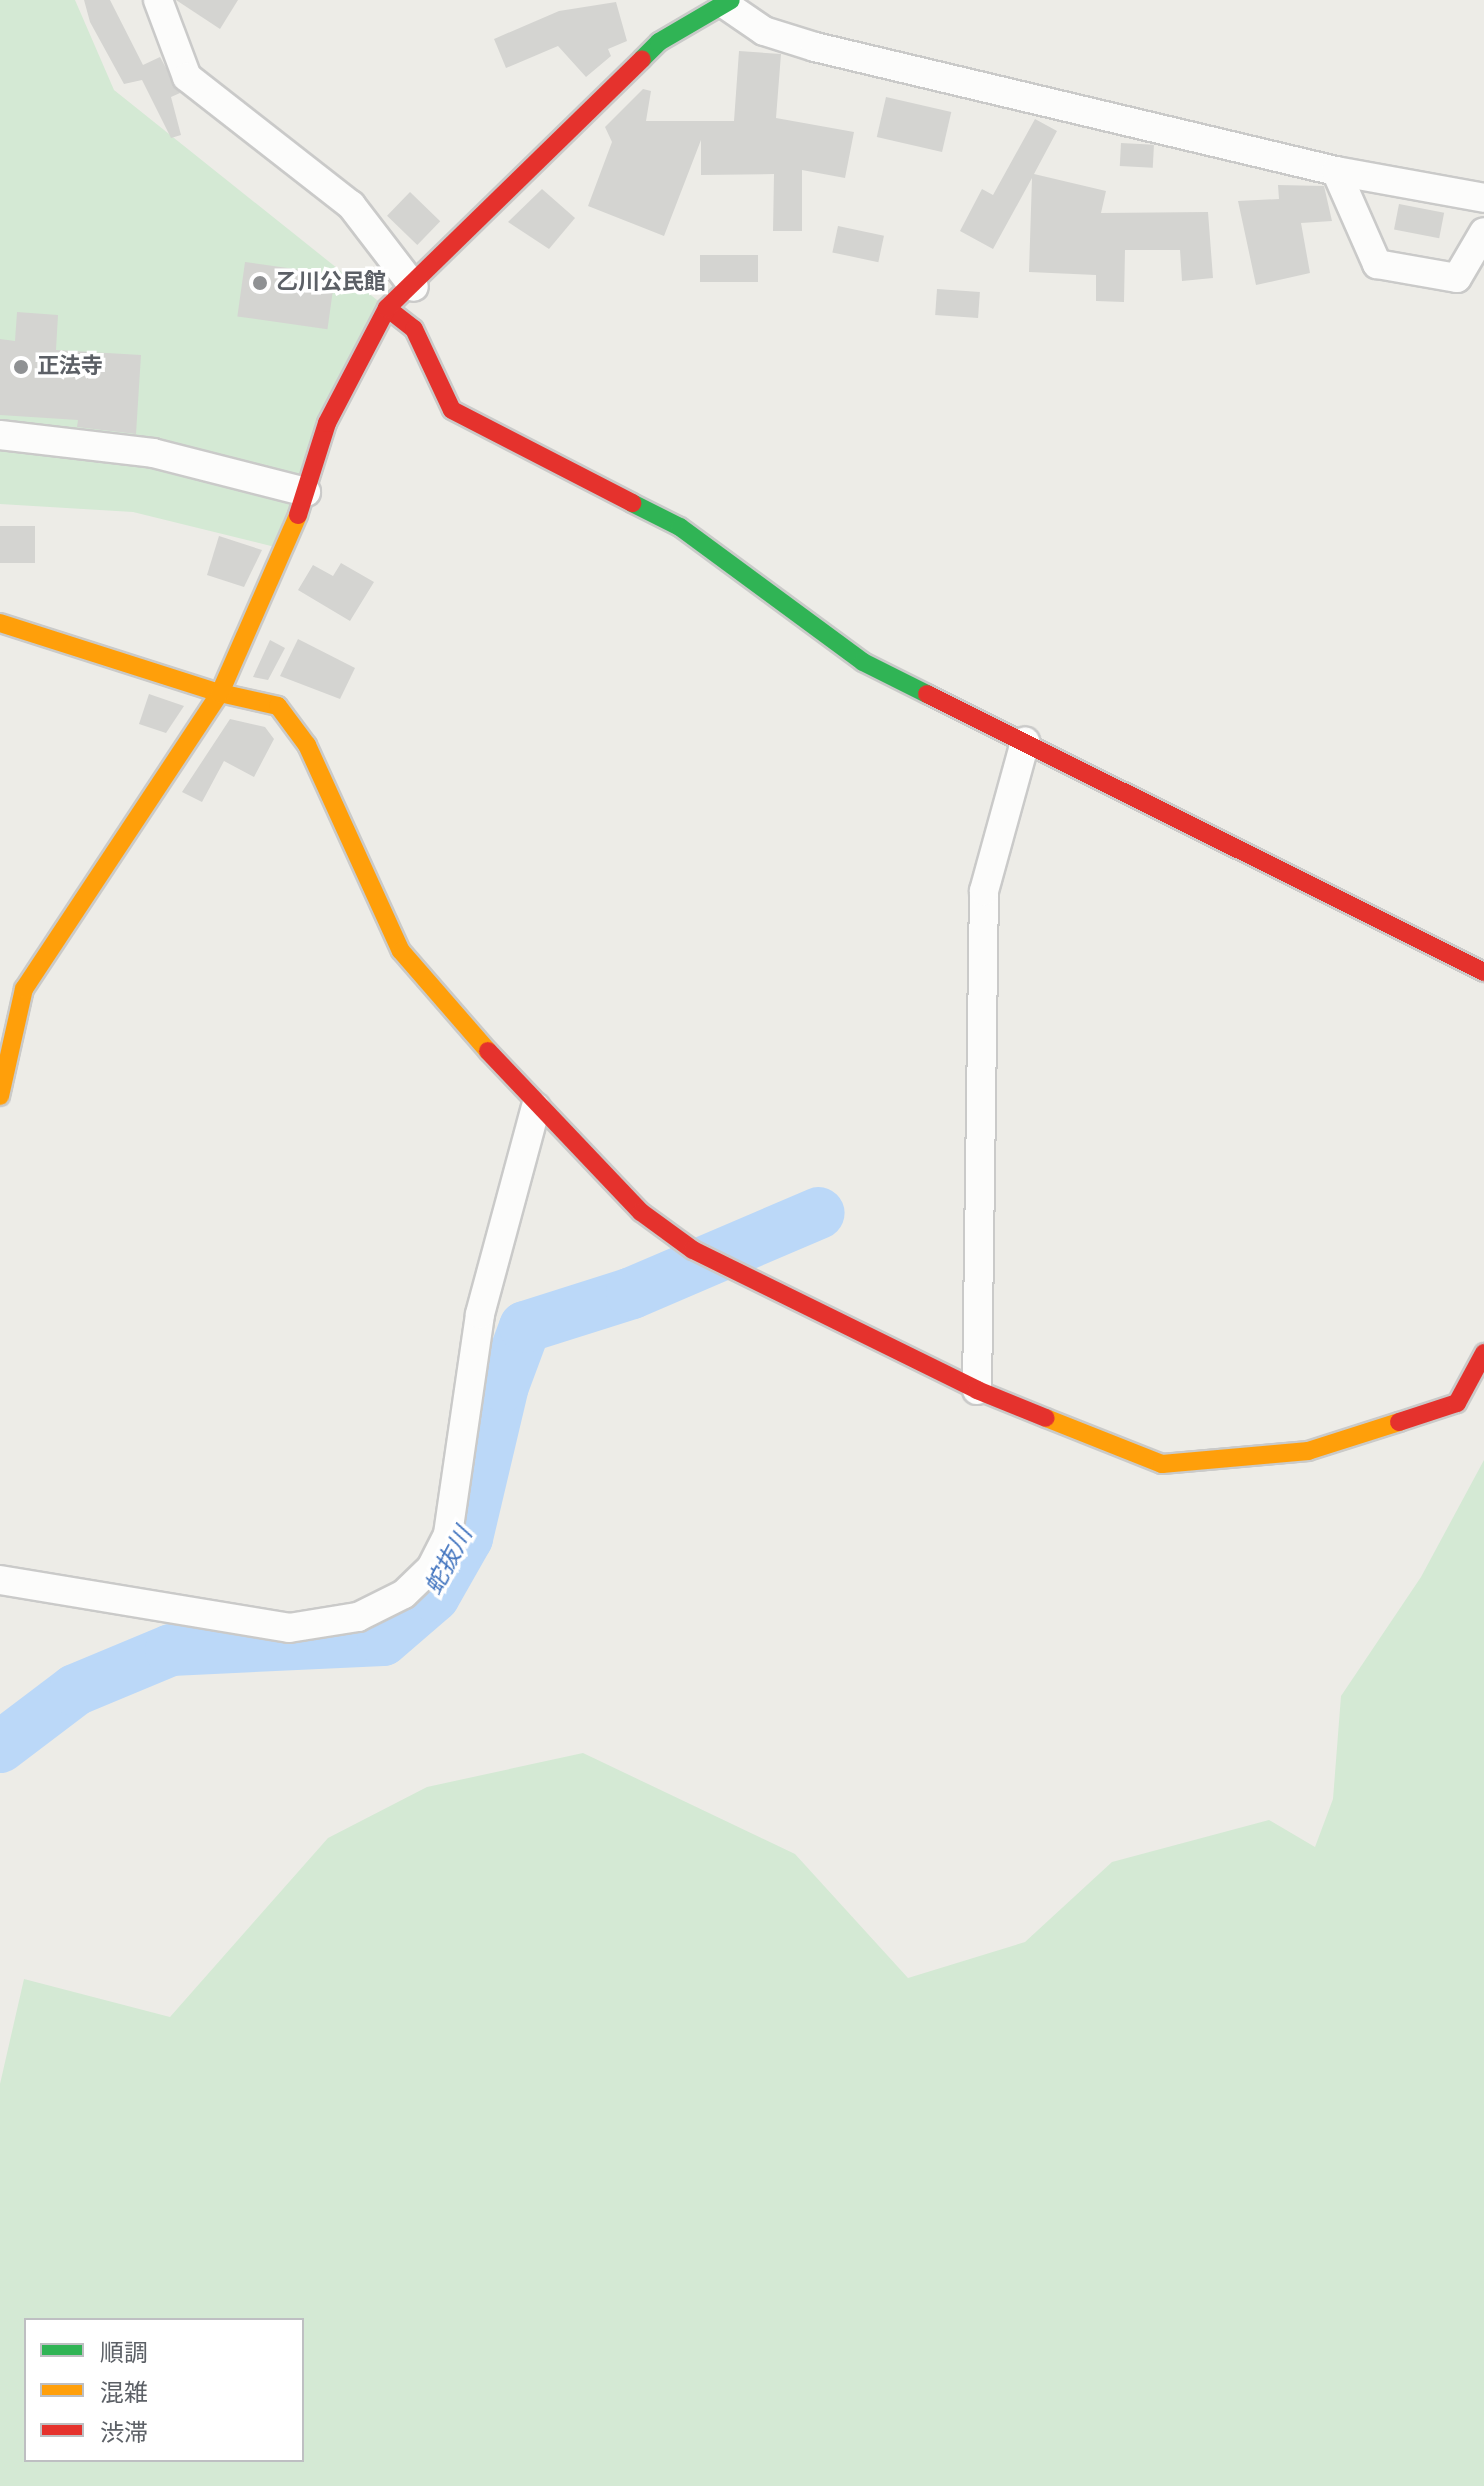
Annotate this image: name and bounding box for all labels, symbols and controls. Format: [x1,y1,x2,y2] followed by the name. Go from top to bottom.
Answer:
[276,270,386,296] place label: 乙川公民館
[251,274,269,292] marker: 乙川公民館
[37,354,103,380] place label: 正法寺
[12,358,30,376] marker: 正法寺
[419,1522,479,1600] water label: 蛇抜川
[24,2318,304,2462] legend
[100,2339,148,2368] text: 順調
[100,2379,148,2408] text: 混雑
[100,2419,148,2448] text: 渋滞

